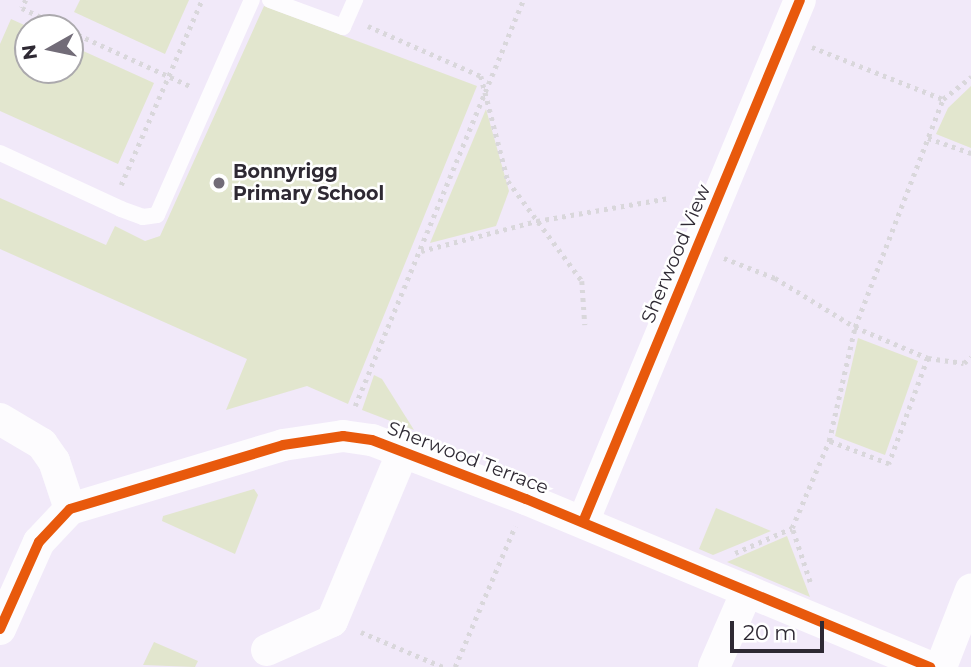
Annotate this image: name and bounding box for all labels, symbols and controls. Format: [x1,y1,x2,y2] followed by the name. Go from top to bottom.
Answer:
[14,14,84,84] north arrow
[17,43,42,61] text: N
[233,161,384,205] place label: Bonnyrigg Primary School
[211,175,227,191] marker: Bonnyrigg Primary School
[637,181,715,327] street label: Sherwood View
[384,417,552,499] street label: Sherwood Terrace
[733,608,828,652] scale bar
[743,620,797,645] text: 20 m

